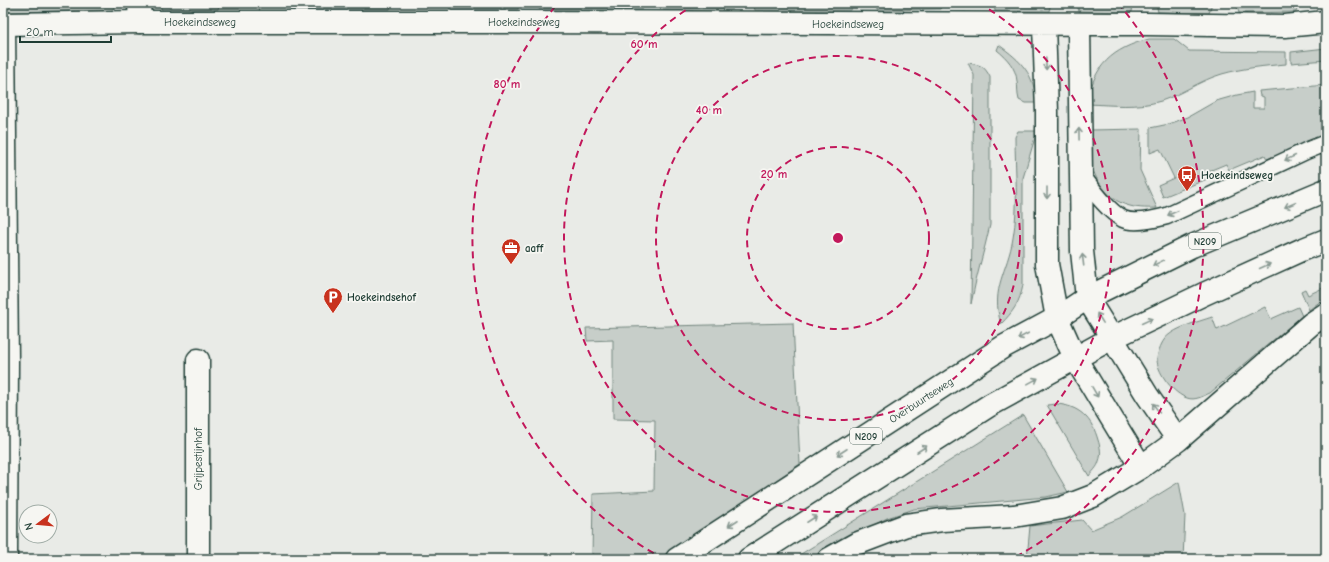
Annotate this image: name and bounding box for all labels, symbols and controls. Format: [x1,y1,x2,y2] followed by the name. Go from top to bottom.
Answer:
[164,16,236,29] street label: Hoekeindseweg
[488,16,560,29] street label: Hoekeindseweg
[20,18,111,44] scale bar
[812,18,884,31] street label: Hoekeindseweg
[26,25,54,39] text: 20 m
[631,37,657,51] text: 60 m
[1042,57,1049,70] one-way arrow
[494,77,520,91] text: 80 m
[696,103,722,117] text: 40 m
[1075,128,1083,141] one-way arrow
[1285,155,1297,162] one-way arrow
[1176,164,1198,192] bus stop icon: Hoekeindseweg
[761,167,787,181] text: 20 m
[1201,169,1273,182] place label: Hoekeindseweg
[1043,186,1051,199] one-way arrow
[1285,201,1297,209] one-way arrow
[1167,210,1179,218] one-way arrow
[831,231,845,245] centre of rings
[1189,233,1221,249] road number: N209
[500,237,522,265] office icon: aaff
[525,242,544,255] place label: aaff
[1079,254,1087,267] one-way arrow
[1153,260,1165,267] one-way arrow
[1259,262,1271,270] one-way arrow
[322,286,344,314] parking icon: Hoekeindsehof
[347,291,416,304] place label: Hoekeindsehof
[1095,312,1103,324] one-way arrow
[1141,317,1153,324] one-way arrow
[1017,333,1029,341] one-way arrow
[887,375,956,426] street label: Overbuurtseweg
[1027,377,1039,384] one-way arrow
[1091,386,1099,398] one-way arrow
[1152,403,1160,414] one-way arrow
[192,427,205,490] street label: Grijpestijnhof
[850,428,882,444] road number: N209
[916,445,927,453] one-way arrow
[836,448,848,456] one-way arrow
[18,504,58,544] north arrow
[807,515,818,523] one-way arrow
[728,518,739,527] one-way arrow
[22,521,36,532] text: N

